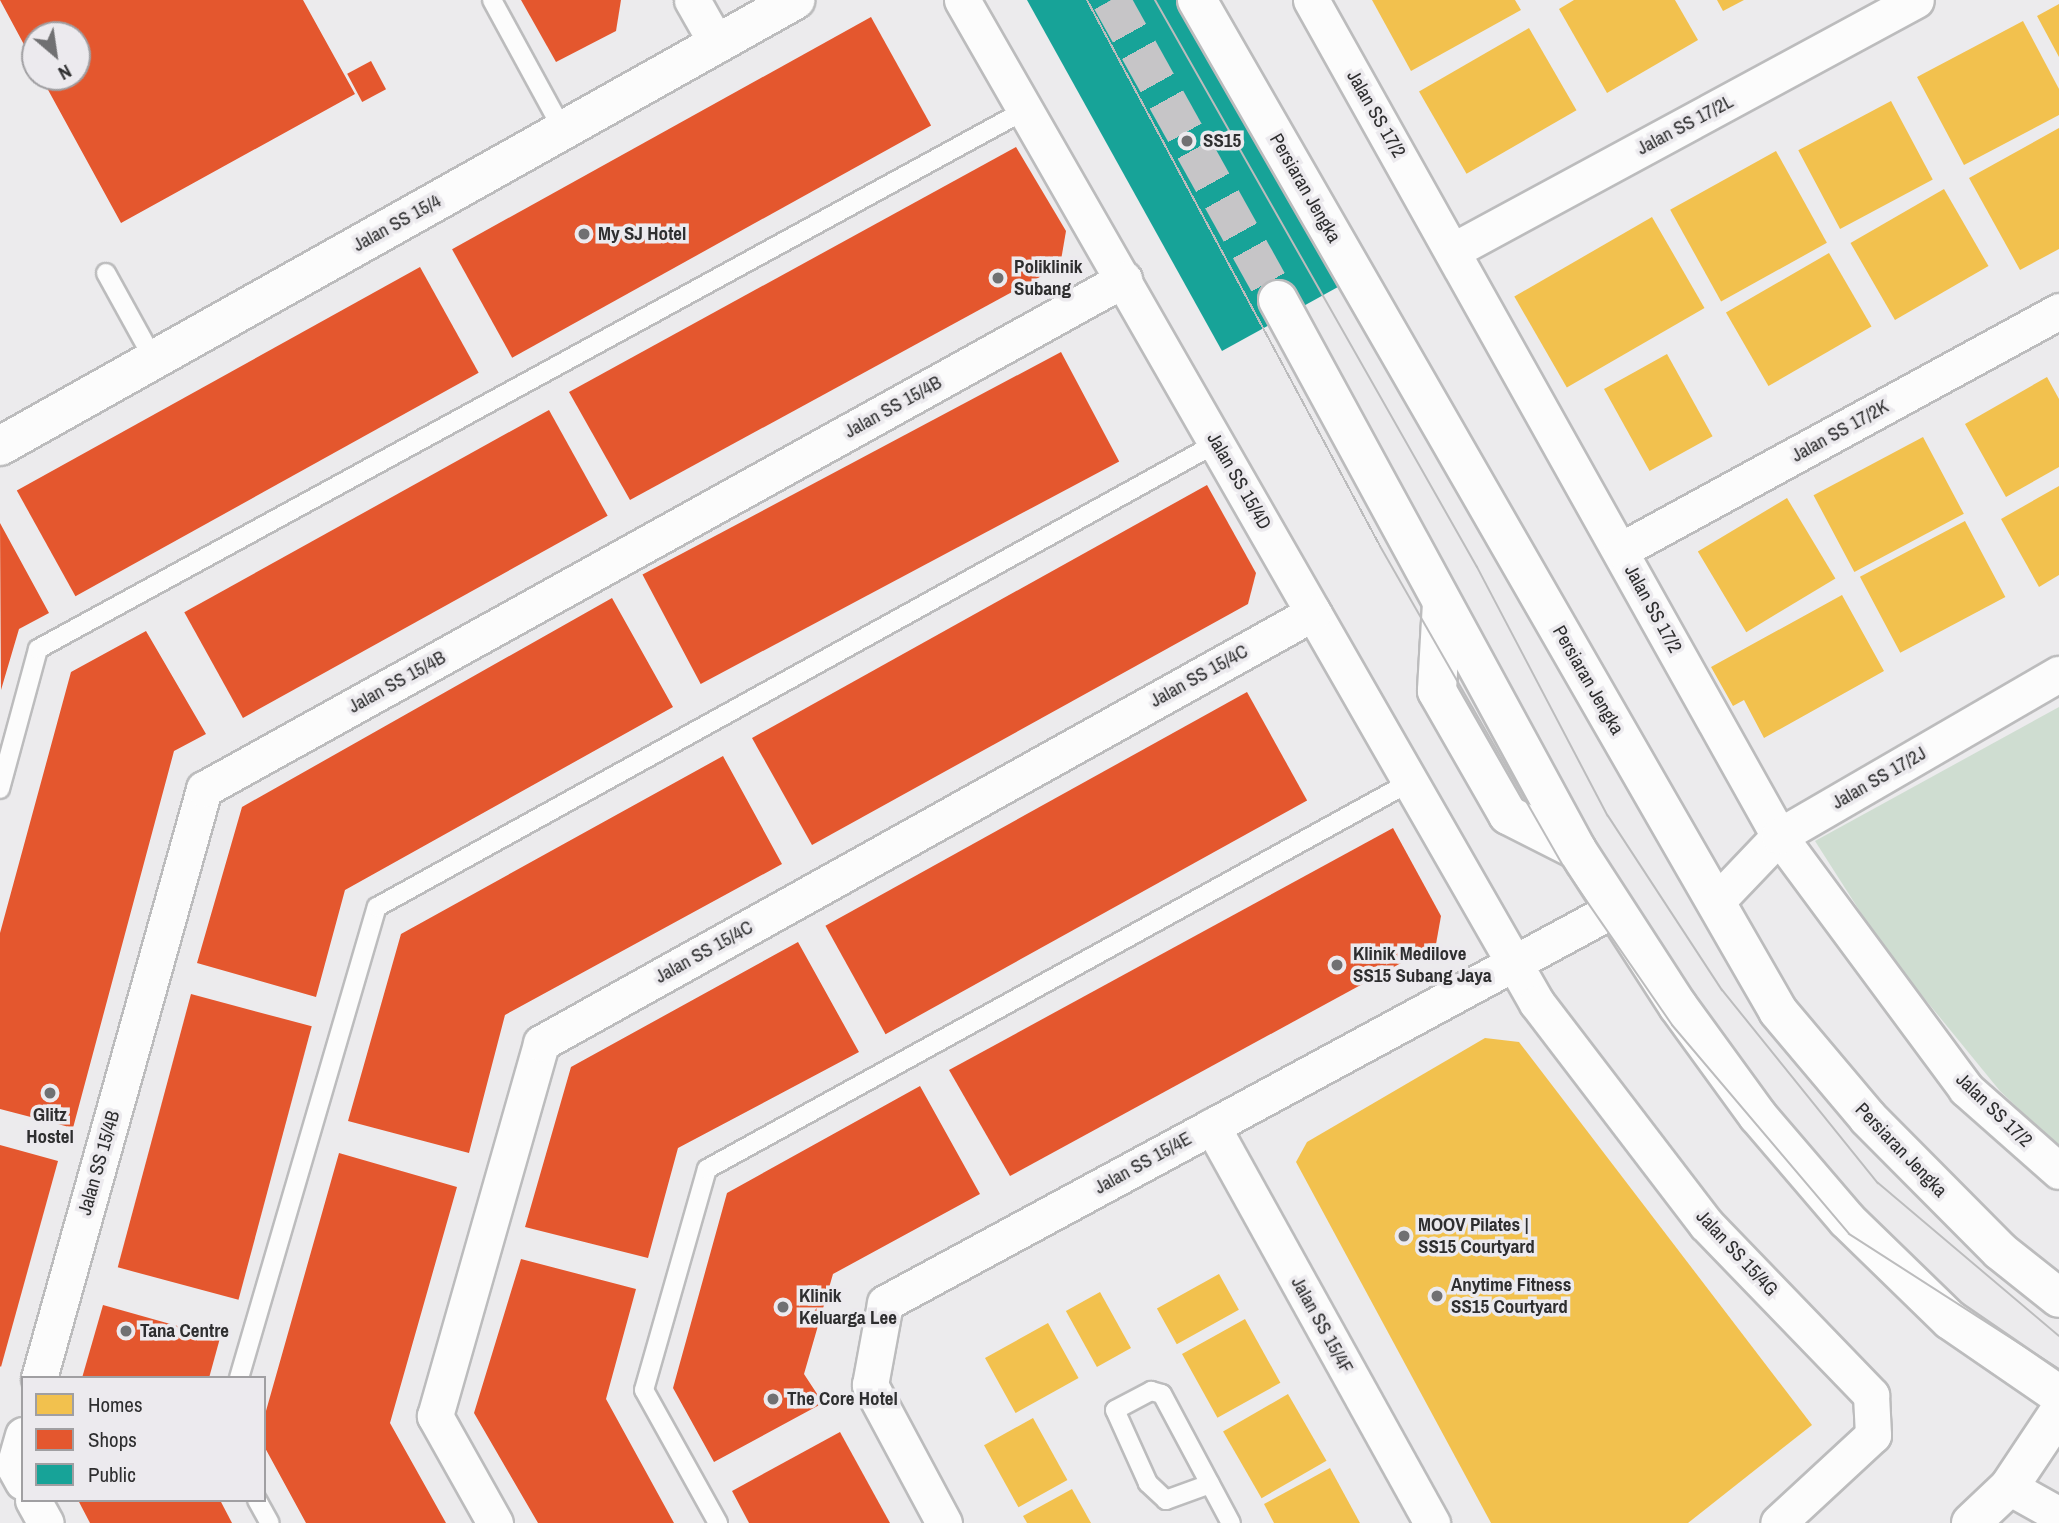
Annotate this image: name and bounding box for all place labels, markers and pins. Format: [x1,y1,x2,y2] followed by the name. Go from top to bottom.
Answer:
[1203,130,1241,152] place label: SS15
[1177,131,1197,151] marker: SS15
[598,223,686,245] place label: My SJ Hotel
[576,226,592,242] marker: My SJ Hotel
[1014,256,1082,300] place label: Poliklinik Subang
[988,268,1008,288] marker: Poliklinik Subang
[1353,943,1492,987] place label: Klinik Medilove SS15 Subang Jaya
[1327,955,1347,975] marker: Klinik Medilove SS15 Subang Jaya
[42,1085,58,1101] marker: Glitz Hostel
[26,1104,74,1148] place label: Glitz Hostel
[1418,1214,1535,1258] place label: MOOV Pilates | SS15 Courtyard
[1396,1228,1412,1244] marker: MOOV Pilates | SS15 Courtyard
[1451,1274,1571,1318] place label: Anytime Fitness SS15 Courtyard
[799,1285,897,1329] place label: Klinik Keluarga Lee
[1429,1288,1445,1304] marker: Anytime Fitness SS15 Courtyard
[773,1297,793,1317] marker: Klinik Keluarga Lee
[140,1320,229,1342] place label: Tana Centre
[118,1323,134,1339] marker: Tana Centre
[787,1388,898,1410] place label: The Core Hotel
[765,1391,781,1407] marker: The Core Hotel

